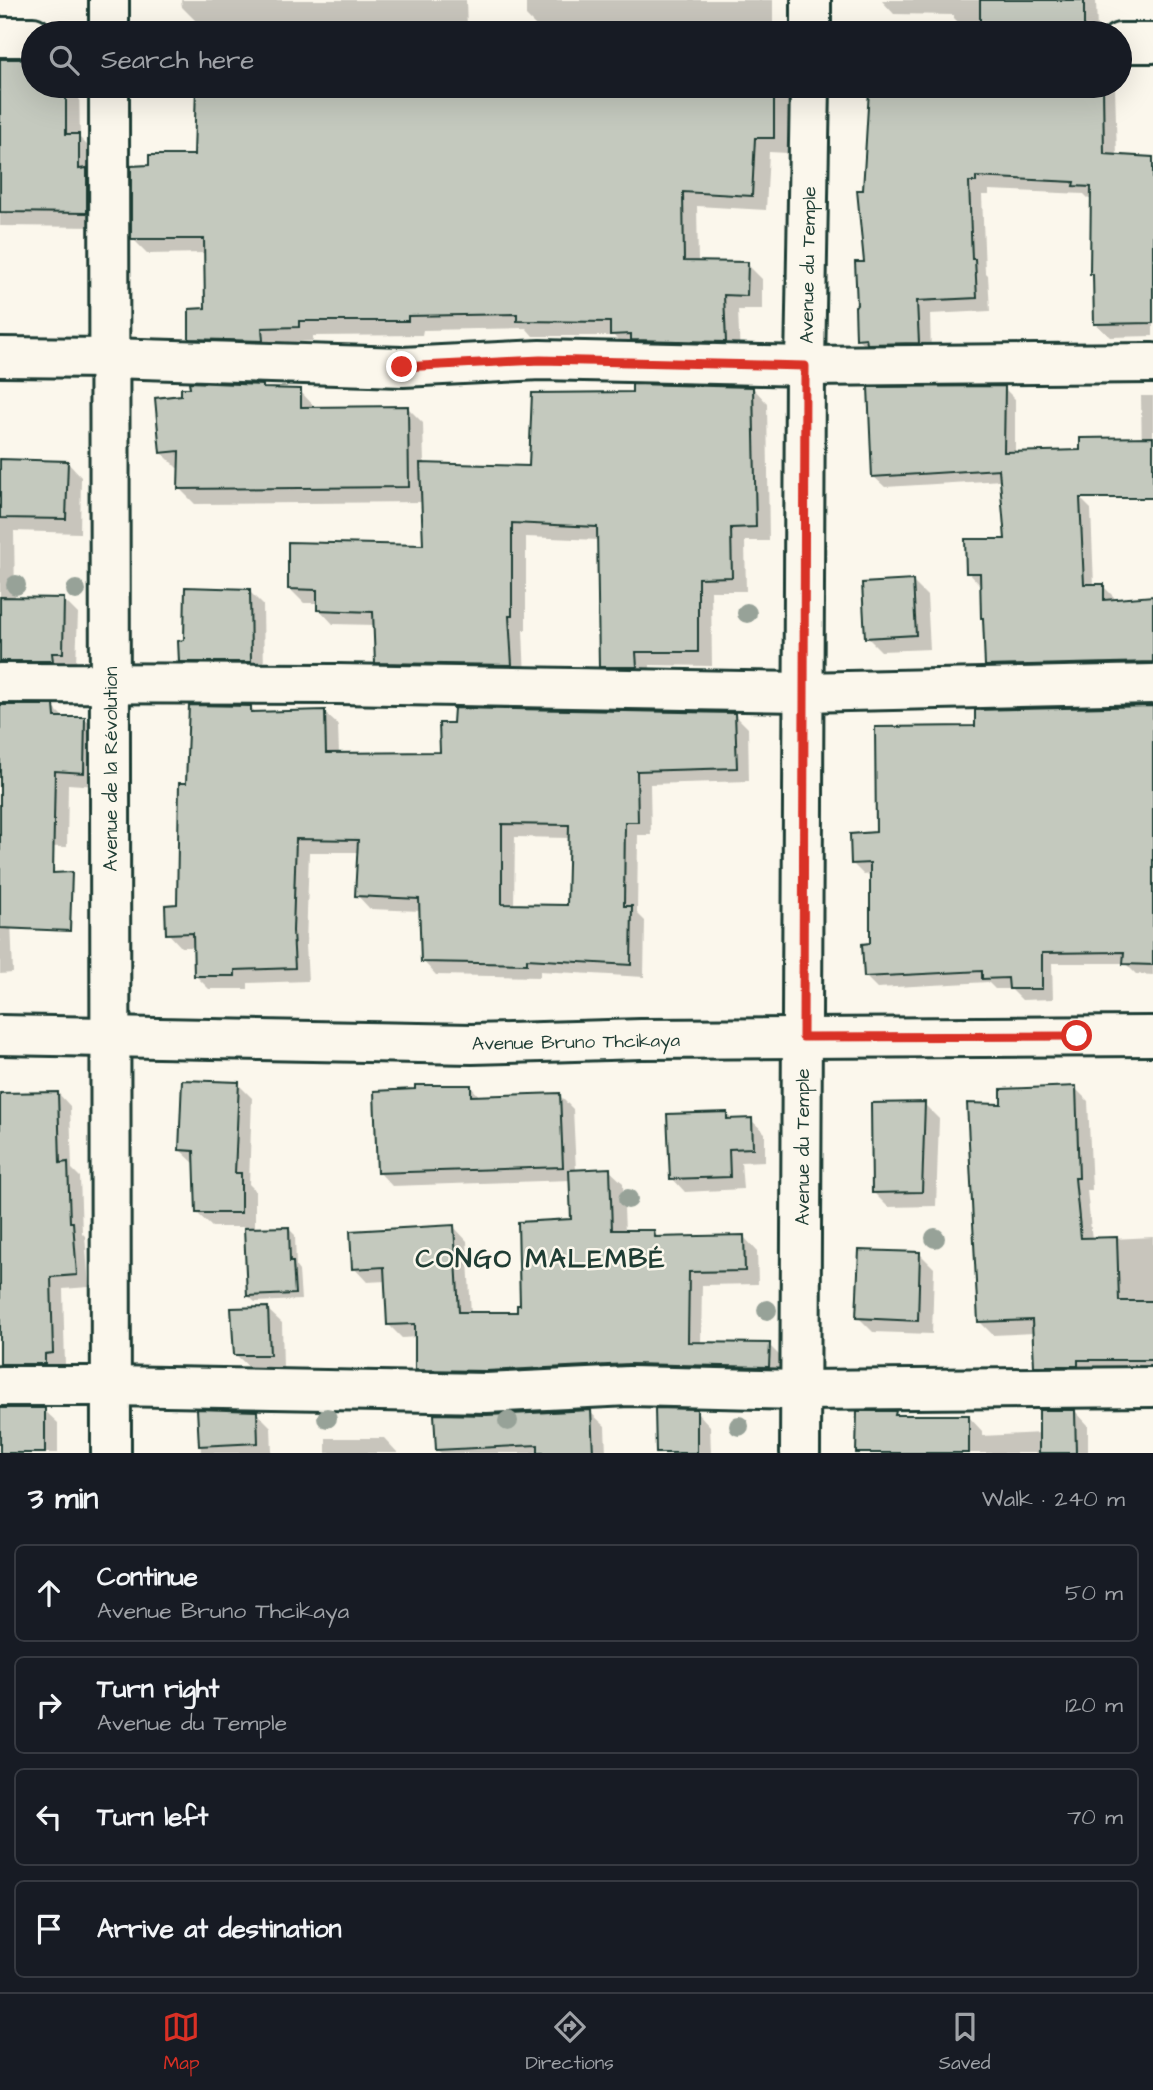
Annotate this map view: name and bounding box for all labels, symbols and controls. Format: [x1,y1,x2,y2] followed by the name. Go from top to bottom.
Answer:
[21,21,1132,98] search box
[45,41,83,79] icon: search
[101,42,254,78] text: Search here
[794,186,823,344] street label: Avenue du Temple
[386,351,417,382] route end
[98,667,125,871] street label: Avenue de la Révolution
[1061,1020,1092,1051] route start
[472,1027,681,1059] street label: Avenue Bruno Thcikaya
[790,1068,817,1226] street label: Avenue du Temple
[416,1241,666,1277] district label: CONGO MALEMBÉ
[28,1478,98,1520] text: 3 min
[982,1483,1125,1515] text: Walk · 240 m
[97,1559,198,1595] text: Continue
[30,1574,68,1612] icon: ahead
[1065,1577,1123,1609] text: 50 m
[97,1595,349,1627] text: Avenue Bruno Thcikaya
[97,1671,219,1707] text: Turn right
[30,1686,68,1724] icon: right
[1065,1689,1123,1721] text: 120 m
[97,1707,287,1739] text: Avenue du Temple
[30,1798,68,1836] icon: left
[97,1799,208,1835] text: Turn left
[1067,1801,1123,1833] text: 70 m
[30,1910,68,1948] icon: arrive
[97,1911,342,1947] text: Arrive at destination
[162,2008,200,2077] tab: Map
[525,2008,614,2077] tab: Directions
[939,2008,990,2077] tab: Saved

